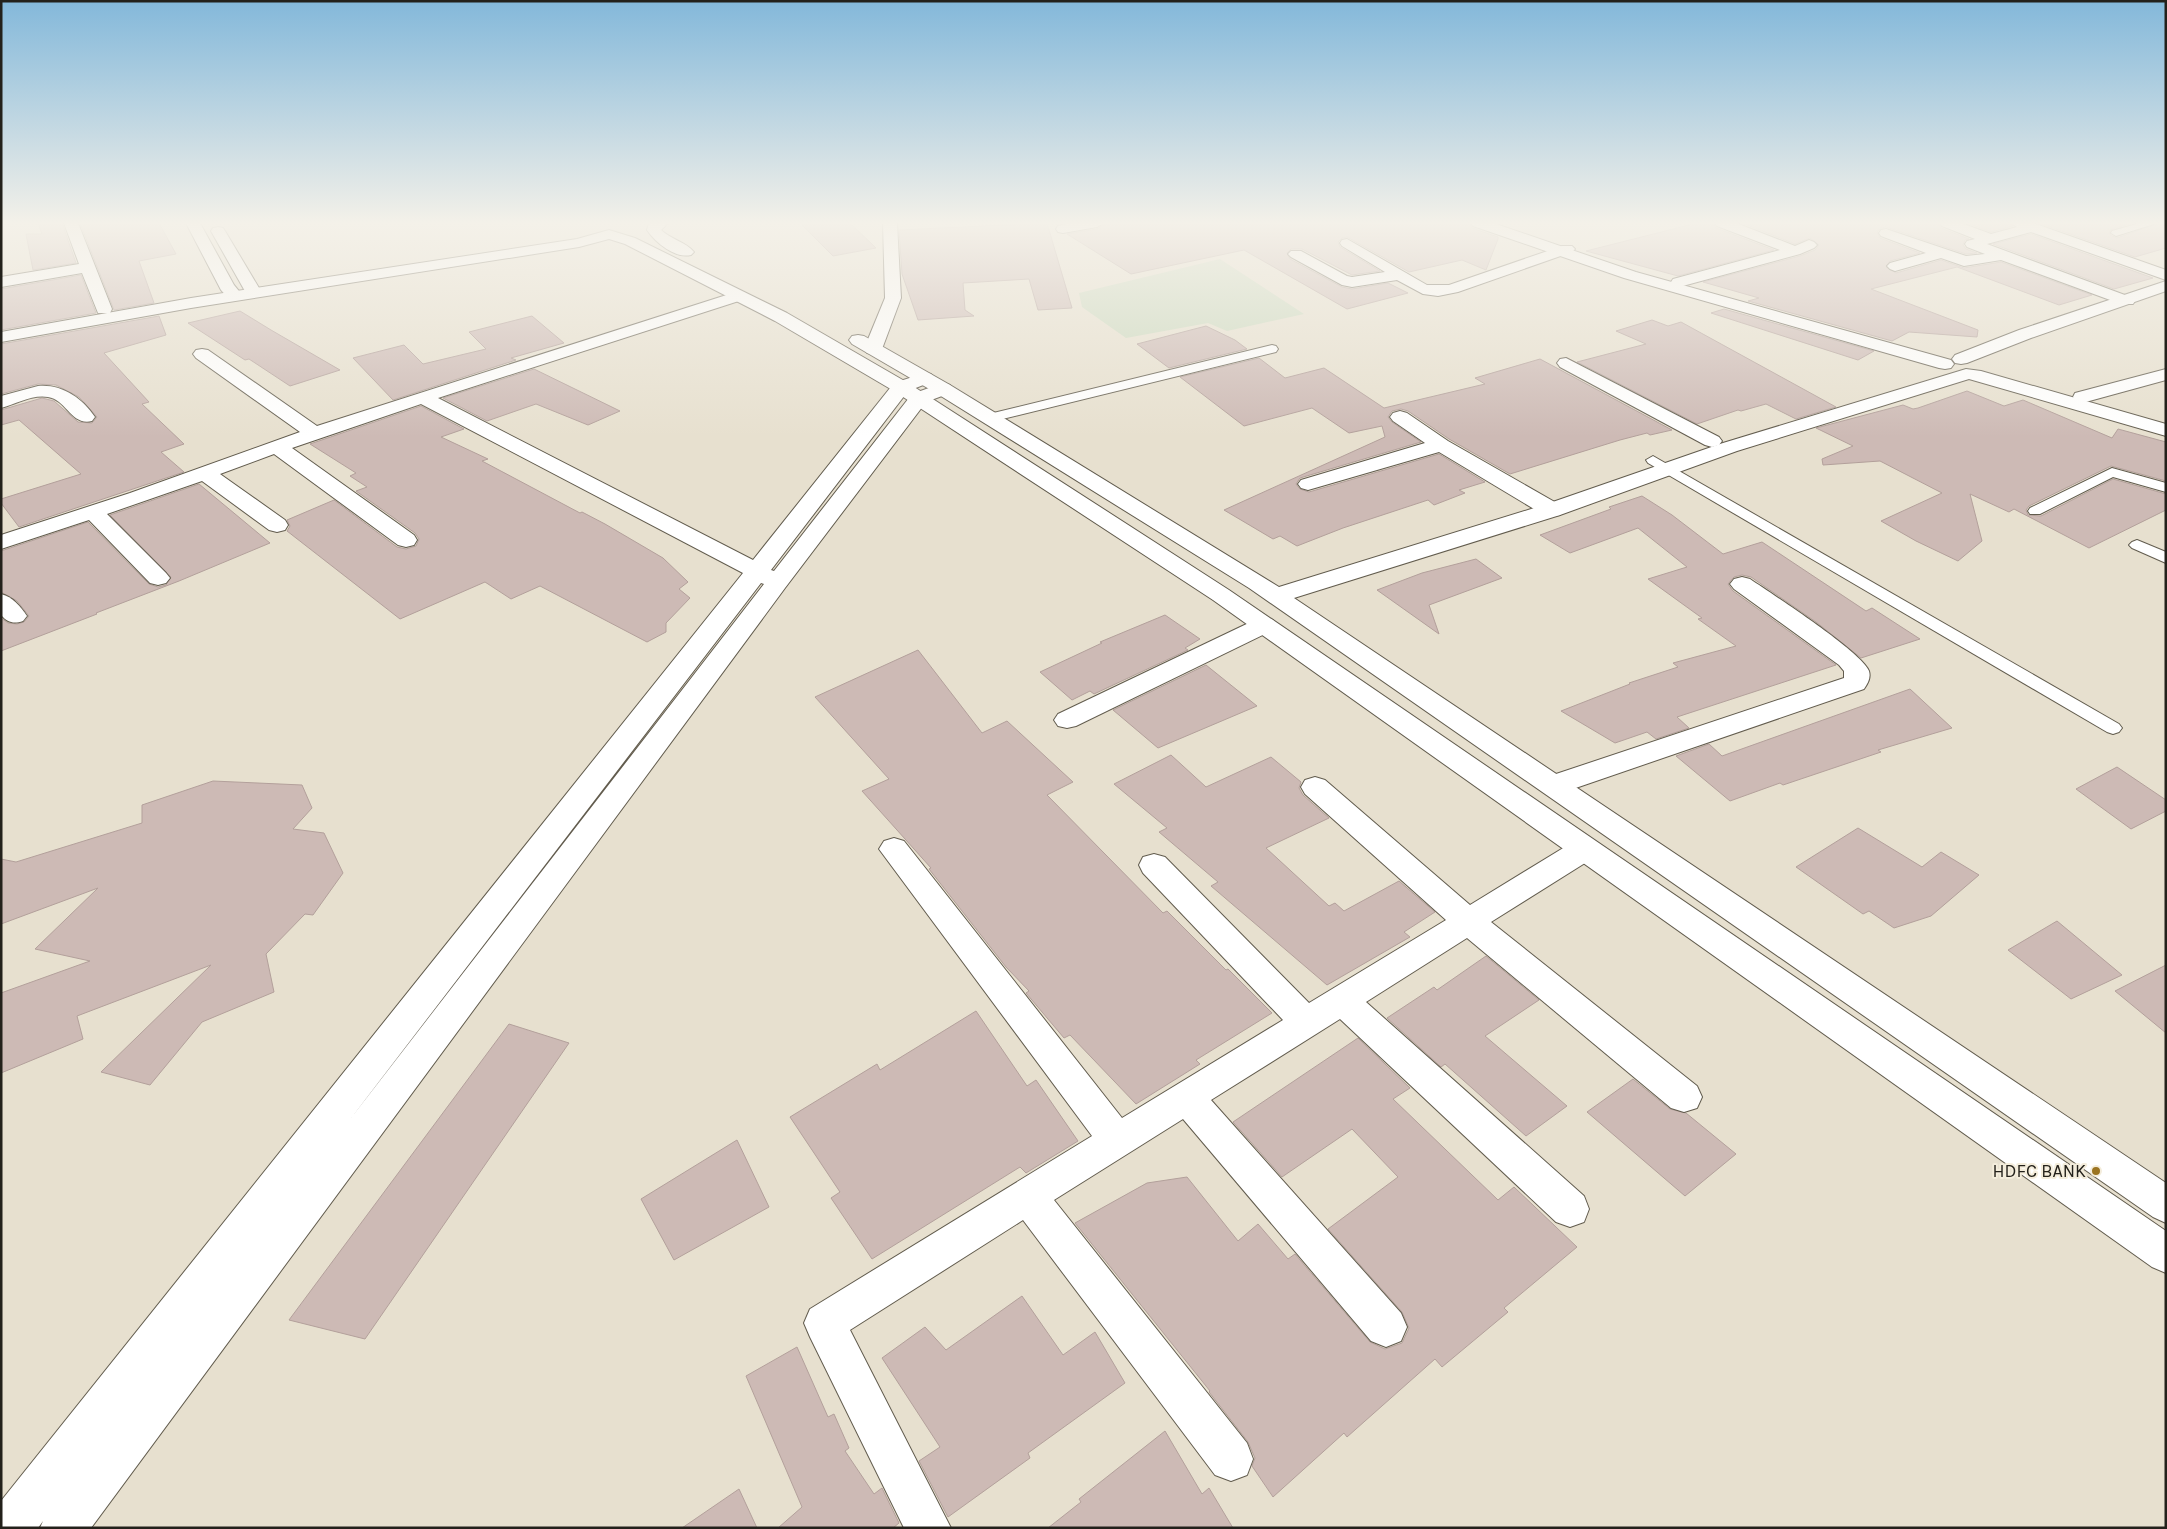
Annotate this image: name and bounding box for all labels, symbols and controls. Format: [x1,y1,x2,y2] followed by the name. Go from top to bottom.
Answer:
[1993,1160,2086,1182] place label: HDFC BANK
[2090,1165,2102,1177] marker: HDFC BANK

